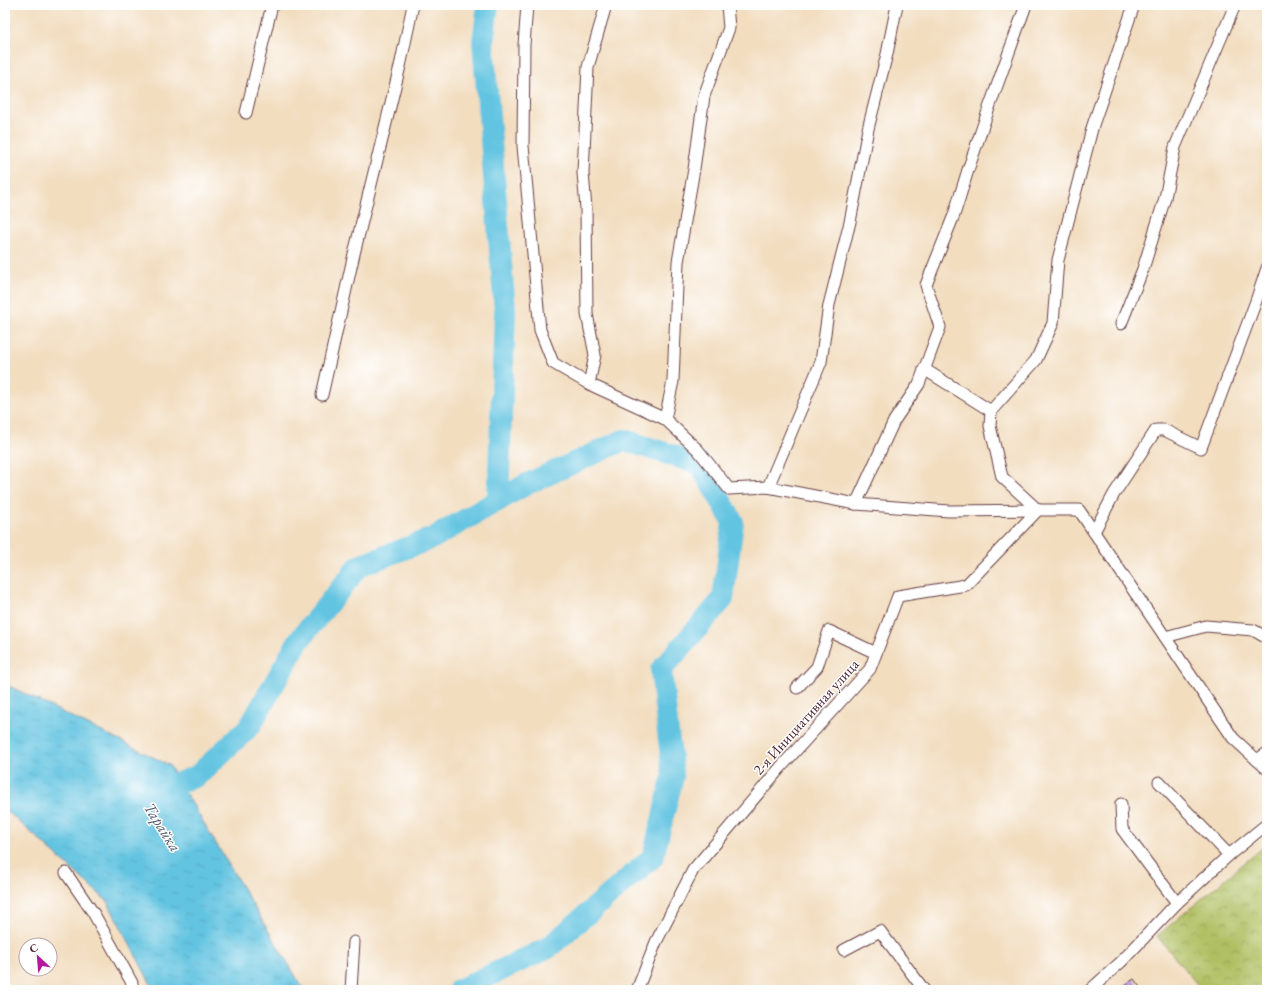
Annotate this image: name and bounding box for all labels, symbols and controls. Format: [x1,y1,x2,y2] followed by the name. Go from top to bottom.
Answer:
[749,655,863,779] street label: 2-я Инициативная улица
[139,799,186,856] water label: Тарайка
[18,937,58,977] north arrow
[27,940,40,956] text: С

